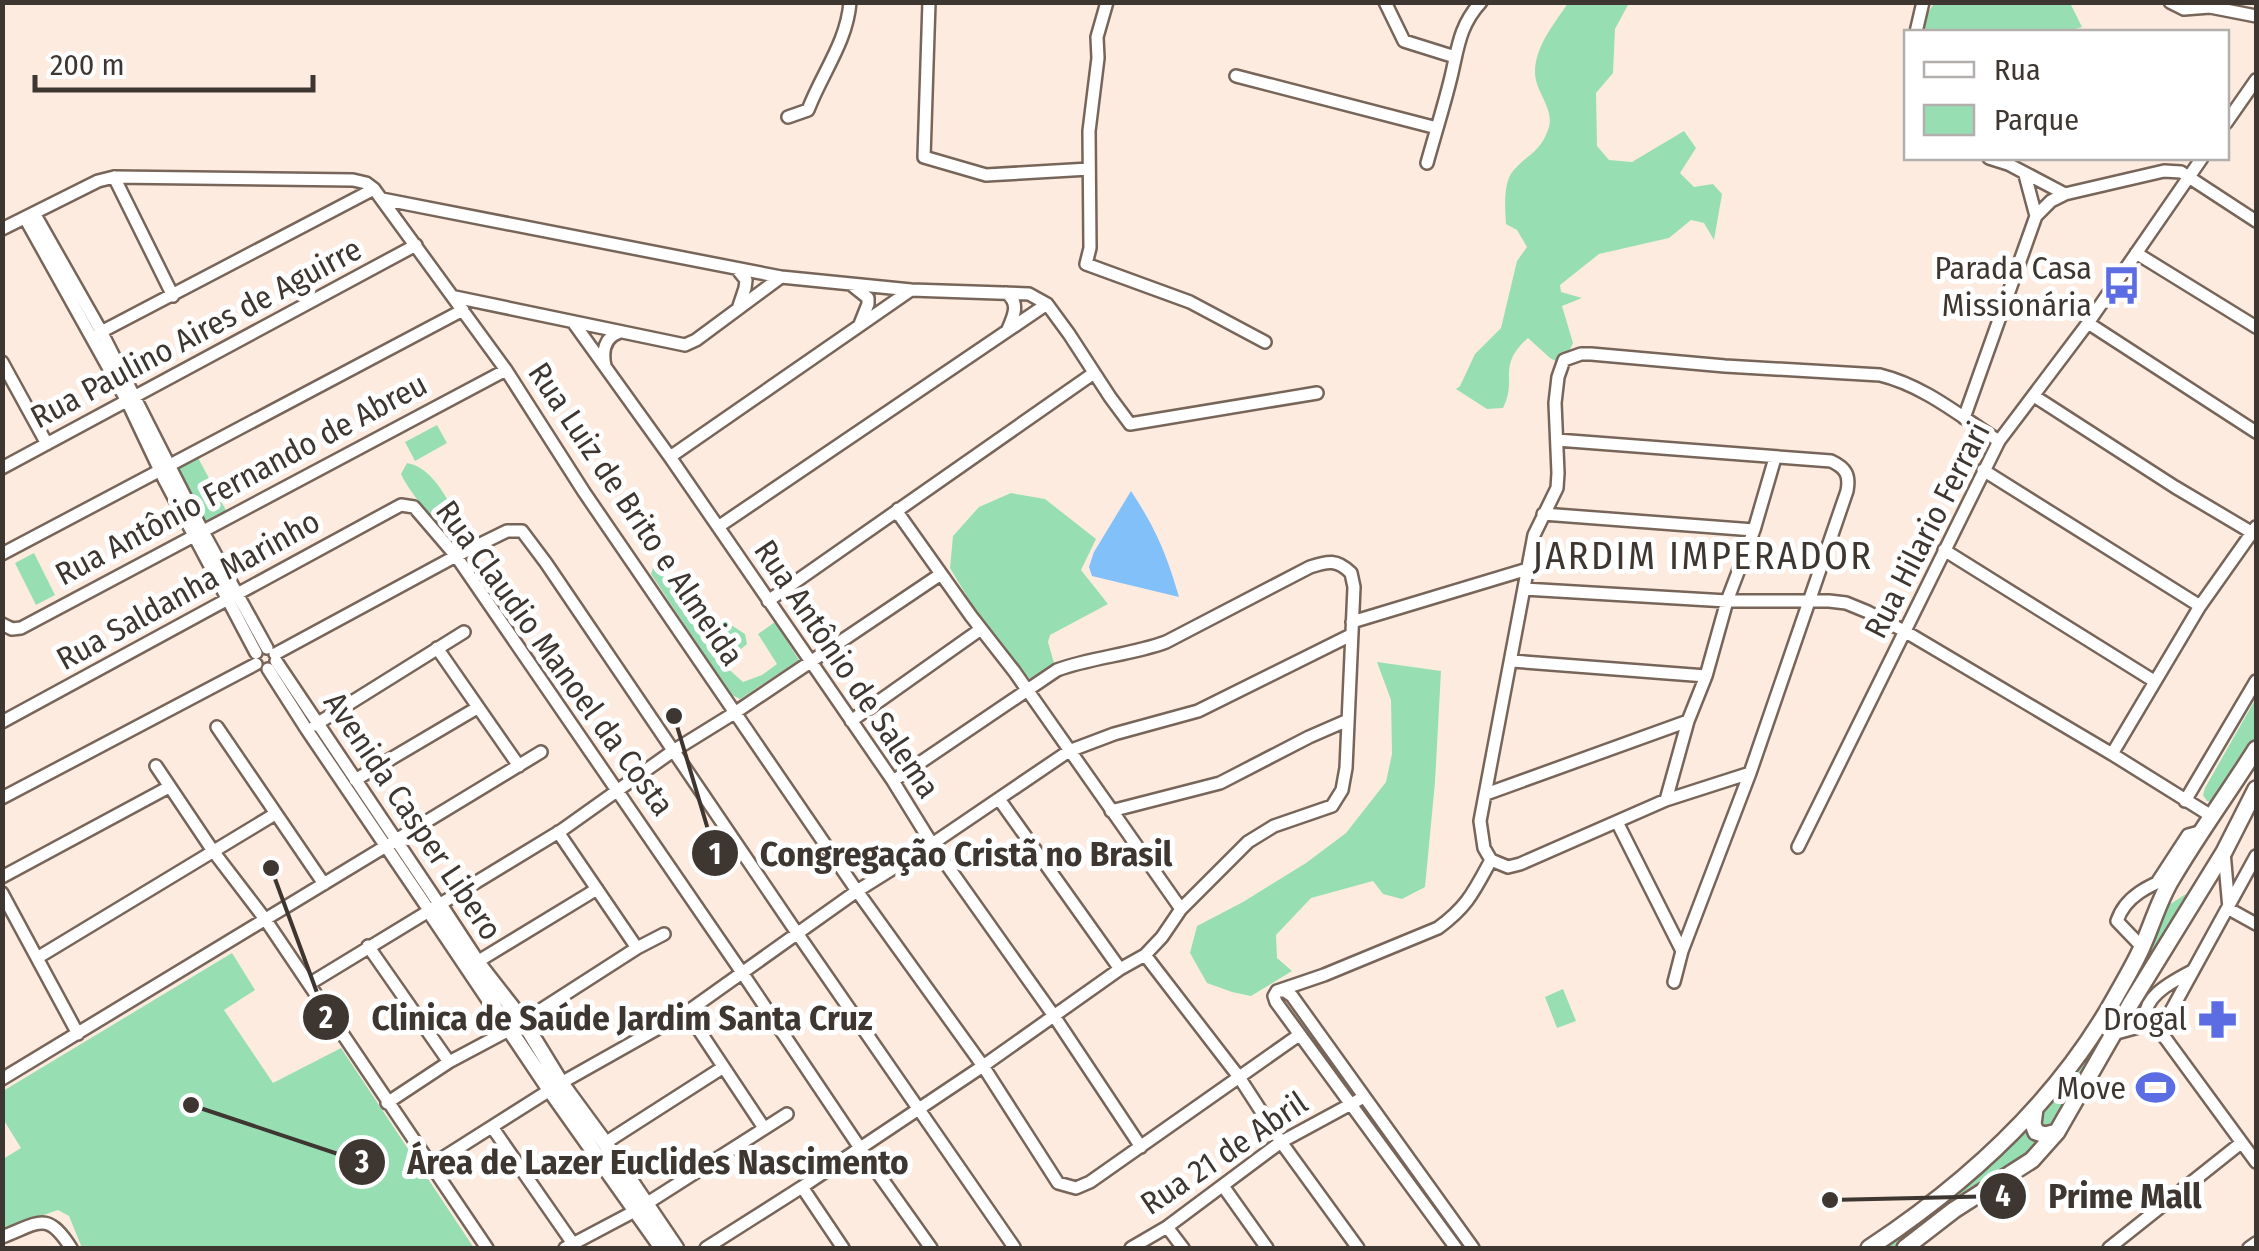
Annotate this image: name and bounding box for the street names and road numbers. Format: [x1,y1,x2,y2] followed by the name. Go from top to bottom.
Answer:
[24,230,368,436] street label: Rua Paulino Aires de Aguirre
[520,355,752,673] street label: Rua Luiz de Brito e Almeida
[49,365,433,593] street label: Rua Antônio Fernando de Abreu
[1856,416,1998,644] street label: Rua Hilario Ferrari
[428,493,682,823] street label: Rua Claudio Manoel da Costa
[50,502,326,678] street label: Rua Saldanha Marinho
[746,533,948,805] street label: Rua Antônio de Salema
[316,685,510,947] street label: Avenida Casper Libero
[1133,1083,1315,1223] street label: Rua 21 de Abril

